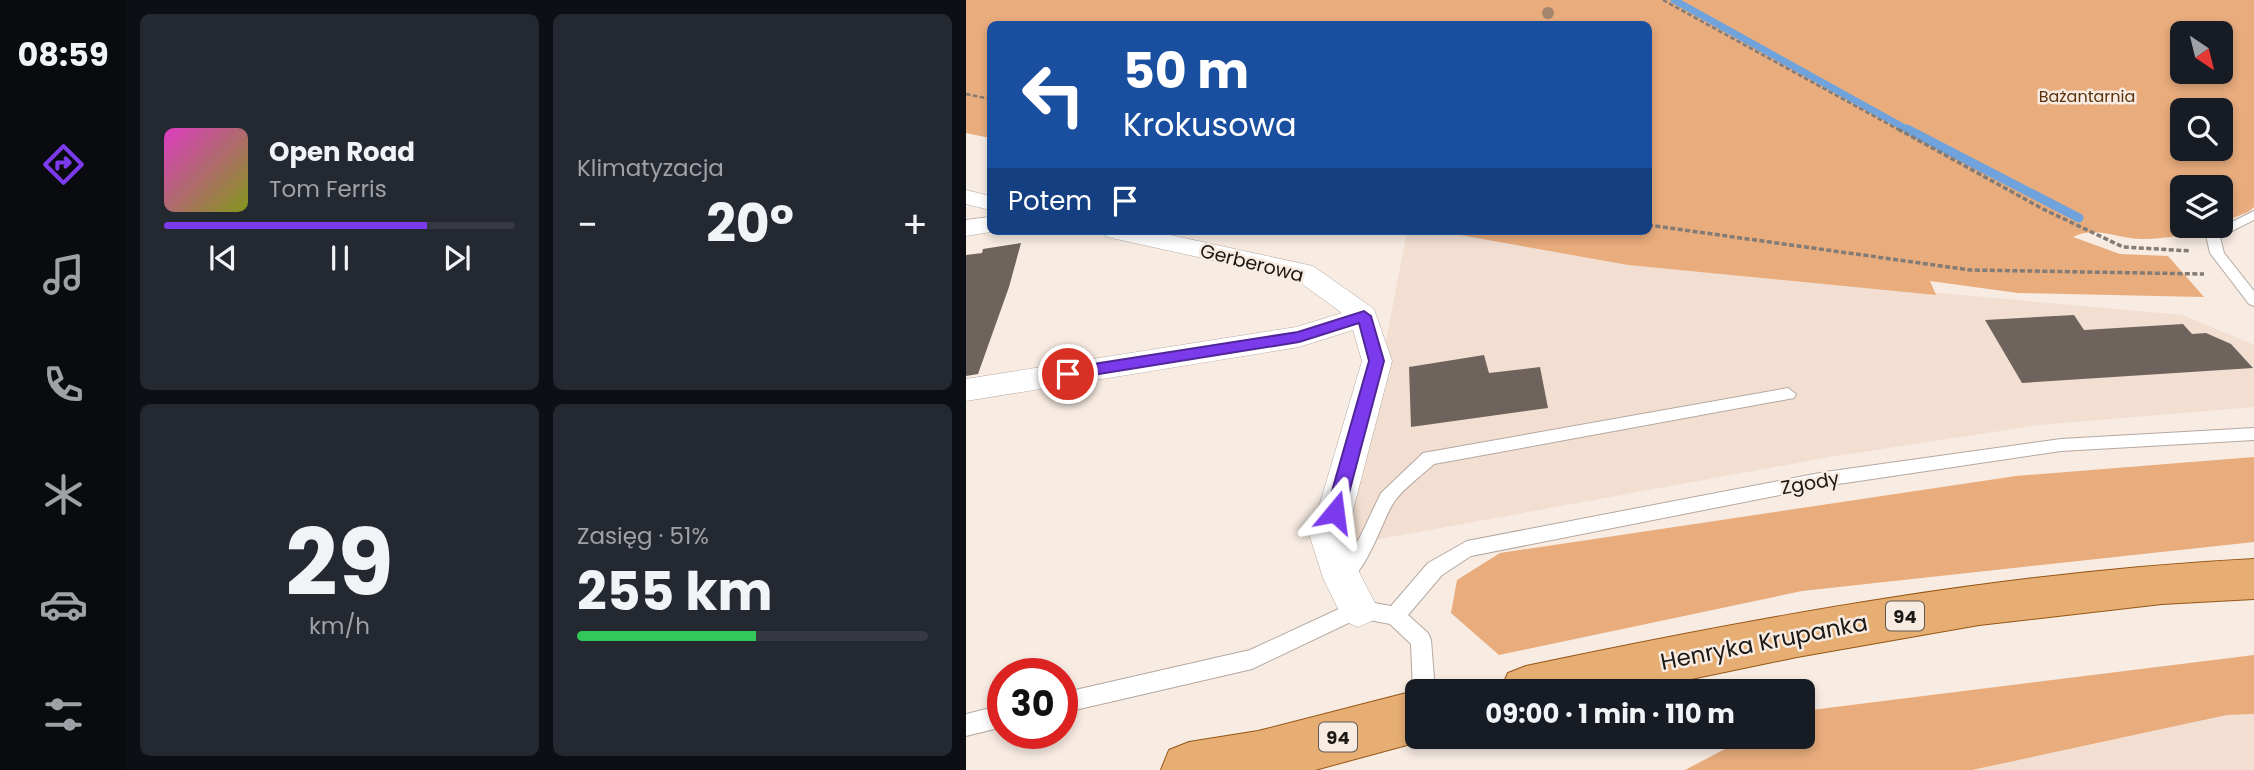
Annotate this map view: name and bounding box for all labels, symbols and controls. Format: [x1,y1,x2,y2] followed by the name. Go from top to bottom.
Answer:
[2170,21,2233,84] north arrow
[2170,21,2233,238] map controls
[17,32,109,77] text: 08:59
[1123,37,1249,105] text: 50 m
[1008,49,1099,140] icon: left
[2039,85,2135,108] park label: Bażantarnia
[2170,98,2233,161] button: search
[1123,102,1297,147] text: Krokusowa
[269,134,415,170] text: Open Road
[39,140,88,189] icon: directions
[577,152,724,184] text: Klimatyzacja
[269,173,387,205] text: Tom Ferris
[2170,175,2233,238] button: layers
[1106,182,1144,220] icon: arrive
[1008,183,1092,219] text: Potem
[706,187,794,260] text: 20°
[577,198,598,251] text: −
[902,198,928,251] text: +
[1197,237,1307,289] street label: Gerberowa
[204,239,242,277] icon: previous
[321,239,359,277] icon: pause
[438,239,476,277] icon: next
[39,250,88,299] icon: music
[1038,344,1098,404] pin
[1049,355,1087,393] icon: arrive
[39,360,88,409] icon: phone
[1779,465,1842,501] street label: Zgody
[39,470,88,519] icon: climate
[1298,475,1372,549] position arrow
[286,499,393,627] text: 29
[577,520,709,552] text: Zasięg · 51%
[577,555,773,628] text: 255 km
[39,580,88,629] icon: car
[1886,602,1924,630] road number: 94
[1658,606,1870,678] street label: Henryka Krupanka
[309,610,370,642] text: km/h
[987,658,1078,749] speed limit sign: 30
[39,690,88,739] icon: filters
[1485,696,1735,732] text: 09:00 · 1 min · 110 m
[1319,722,1357,752] road number: 94

